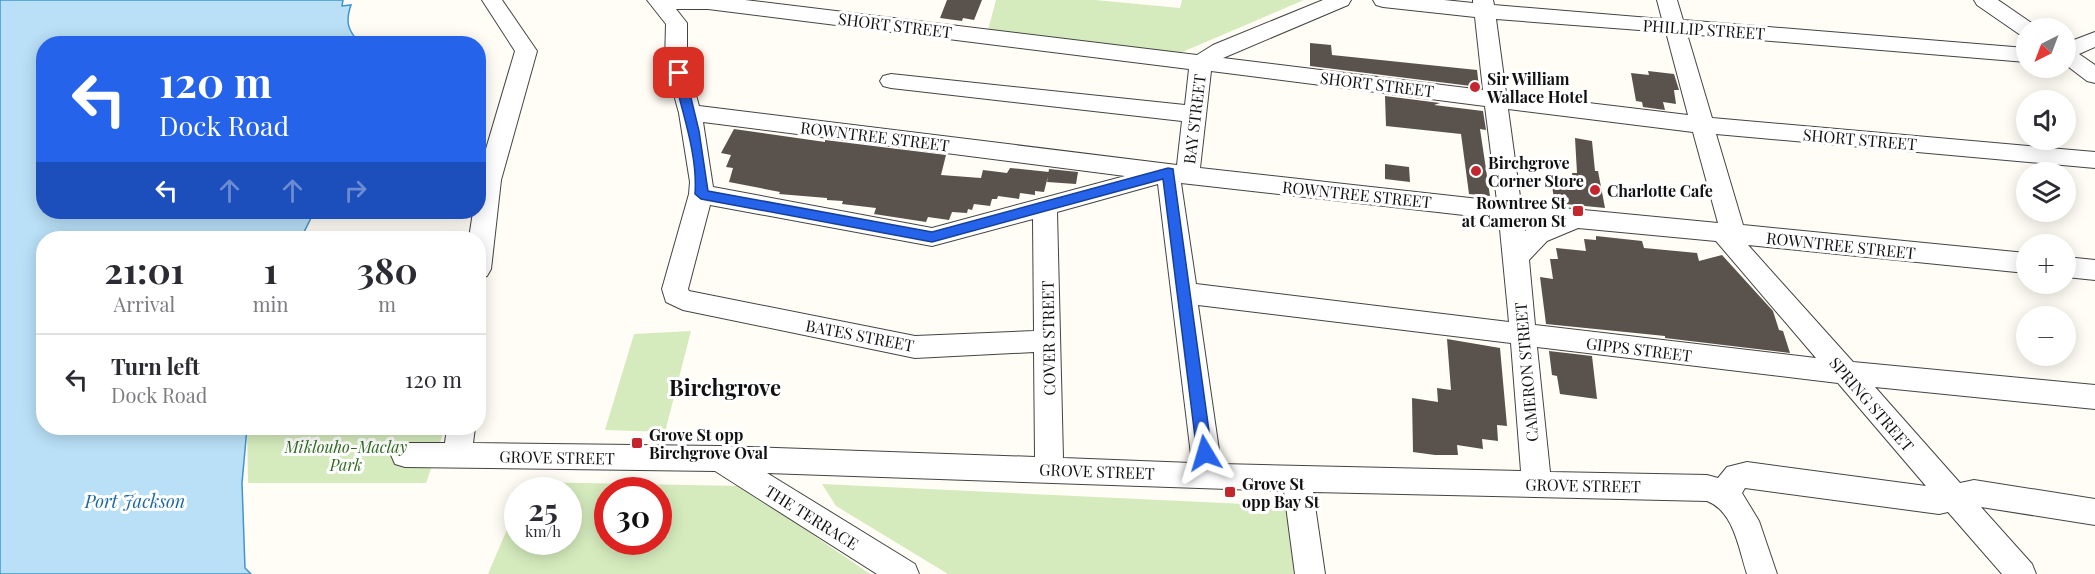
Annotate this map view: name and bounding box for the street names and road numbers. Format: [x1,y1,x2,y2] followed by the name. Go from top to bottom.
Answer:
[837,8,953,42] street label: SHORT STREET
[1642,14,1766,44] street label: PHILLIP STREET
[1319,67,1435,101] street label: SHORT STREET
[1178,73,1210,165] street label: BAY STREET
[799,116,951,156] street label: ROWNTREE STREET
[1802,124,1918,154] street label: SHORT STREET
[1281,176,1433,212] street label: ROWNTREE STREET
[1765,227,1917,263] street label: ROWNTREE STREET
[1036,280,1060,396] street label: COVER STREET
[1509,301,1543,443] street label: CAMERON STREET
[804,314,916,356] street label: BATES STREET
[1585,332,1693,366] street label: GIPPS STREET
[1825,352,1919,456] street label: SPRING STREET
[499,445,615,469] street label: GROVE STREET
[1039,458,1155,484] street label: GROVE STREET
[1525,473,1641,497] street label: GROVE STREET
[761,480,863,554] street label: THE TERRACE

